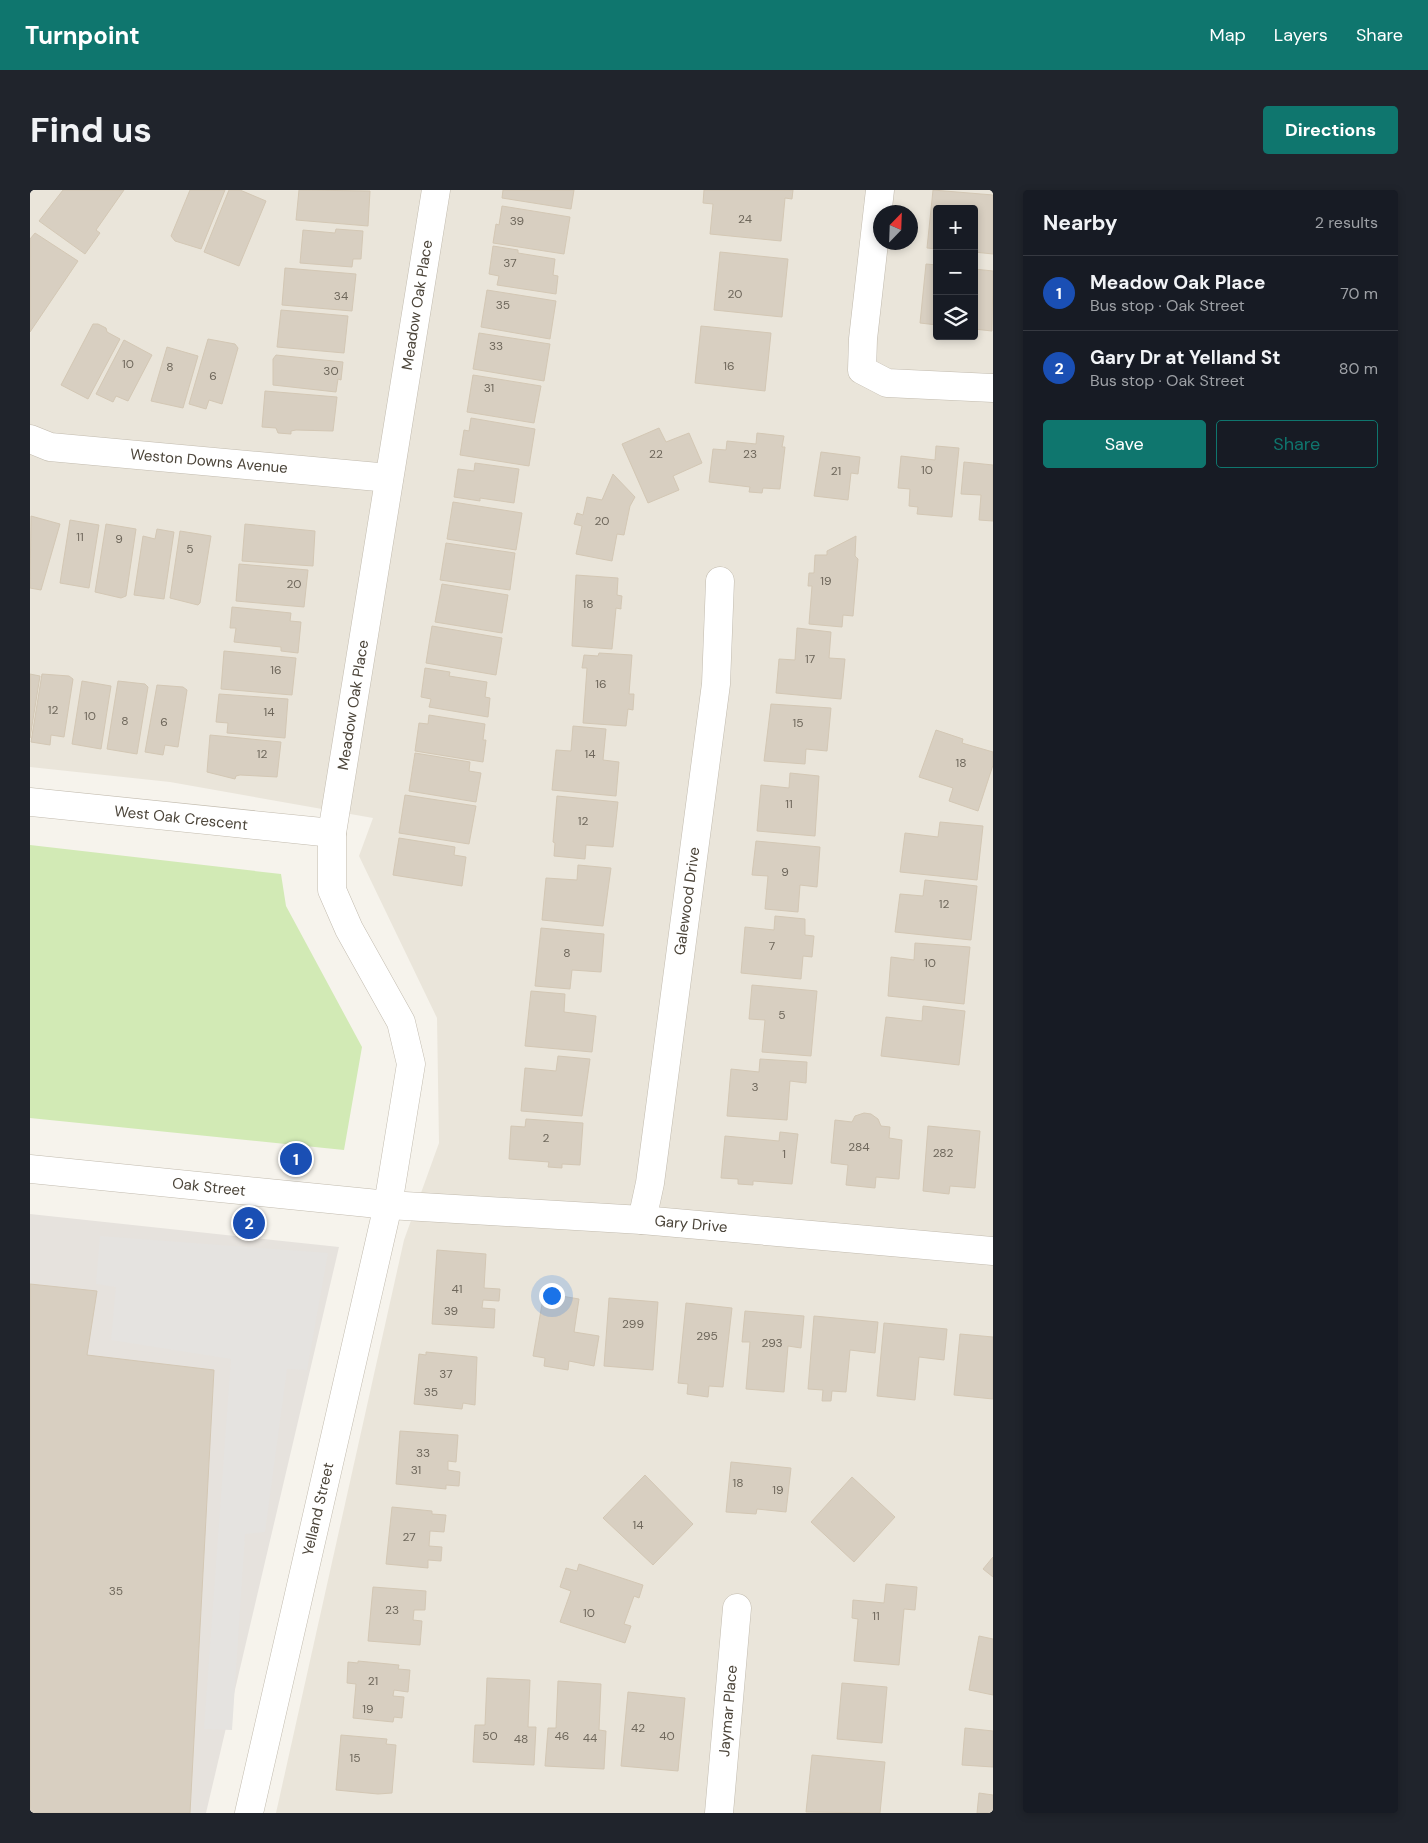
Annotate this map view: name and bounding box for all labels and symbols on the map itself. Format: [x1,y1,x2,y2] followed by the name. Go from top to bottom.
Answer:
[873,205,918,250] north arrow
[738,211,752,227] house number: 24
[510,213,524,229] house number: 39
[397,239,437,371] street label: Meadow Oak Place
[503,255,517,271] house number: 37
[727,286,743,302] house number: 20
[334,288,348,304] house number: 34
[496,297,510,313] house number: 35
[489,338,503,354] house number: 33
[122,356,134,372] house number: 10
[723,358,735,374] house number: 16
[166,359,174,375] house number: 8
[323,363,339,379] house number: 30
[209,368,217,384] house number: 6
[484,380,494,396] house number: 31
[129,444,289,478] street label: Weston Downs Avenue
[649,446,663,462] house number: 22
[743,446,757,462] house number: 23
[921,462,933,478] house number: 10
[831,463,841,479] house number: 21
[594,513,610,529] house number: 20
[76,529,84,545] house number: 11
[115,531,123,547] house number: 9
[186,541,194,557] house number: 5
[820,573,832,589] house number: 19
[286,576,302,592] house number: 20
[582,596,594,612] house number: 18
[333,639,373,771] street label: Meadow Oak Place
[805,651,815,667] house number: 17
[270,662,282,678] house number: 16
[595,676,607,692] house number: 16
[48,702,58,718] house number: 12
[263,704,275,720] house number: 14
[84,708,96,724] house number: 10
[121,713,129,729] house number: 8
[160,714,168,730] house number: 6
[792,715,804,731] house number: 15
[257,746,267,762] house number: 12
[584,746,596,762] house number: 14
[955,755,967,771] house number: 18
[785,796,793,812] house number: 11
[113,801,249,835] street label: West Oak Crescent
[578,813,588,829] house number: 12
[670,846,704,956] street label: Galewood Drive
[781,864,789,880] house number: 9
[939,896,949,912] house number: 12
[769,938,775,954] house number: 7
[563,945,571,961] house number: 8
[924,955,936,971] house number: 10
[778,1007,786,1023] house number: 5
[751,1079,759,1095] house number: 3
[543,1130,550,1146] house number: 2
[848,1139,870,1155] house number: 284
[280,1140,312,1178] pin: 1
[933,1145,953,1161] house number: 282
[782,1146,786,1162] house number: 1
[171,1173,247,1201] street label: Oak Street
[233,1204,265,1242] pin: 2
[654,1211,728,1237] street label: Gary Drive
[451,1281,463,1297] house number: 41
[539,1283,565,1309] your location
[444,1303,458,1319] house number: 39
[622,1316,644,1332] house number: 299
[696,1328,718,1344] house number: 295
[761,1335,783,1351] house number: 293
[439,1366,453,1382] house number: 37
[424,1384,438,1400] house number: 35
[416,1445,430,1461] house number: 33
[298,1460,338,1558] street label: Yelland Street
[411,1462,421,1478] house number: 31
[732,1475,744,1491] house number: 18
[772,1482,784,1498] house number: 19
[632,1517,644,1533] house number: 14
[402,1529,416,1545] house number: 27
[109,1583,123,1599] house number: 35
[385,1602,399,1618] house number: 23
[583,1605,595,1621] house number: 10
[872,1608,880,1624] house number: 11
[714,1664,742,1758] street label: Jaymar Place
[368,1673,378,1689] house number: 21
[362,1701,374,1717] house number: 19
[631,1720,645,1736] house number: 42
[482,1728,498,1744] house number: 50
[555,1728,569,1744] house number: 46
[659,1728,675,1744] house number: 40
[583,1730,597,1746] house number: 44
[514,1731,528,1747] house number: 48
[349,1750,361,1766] house number: 15

